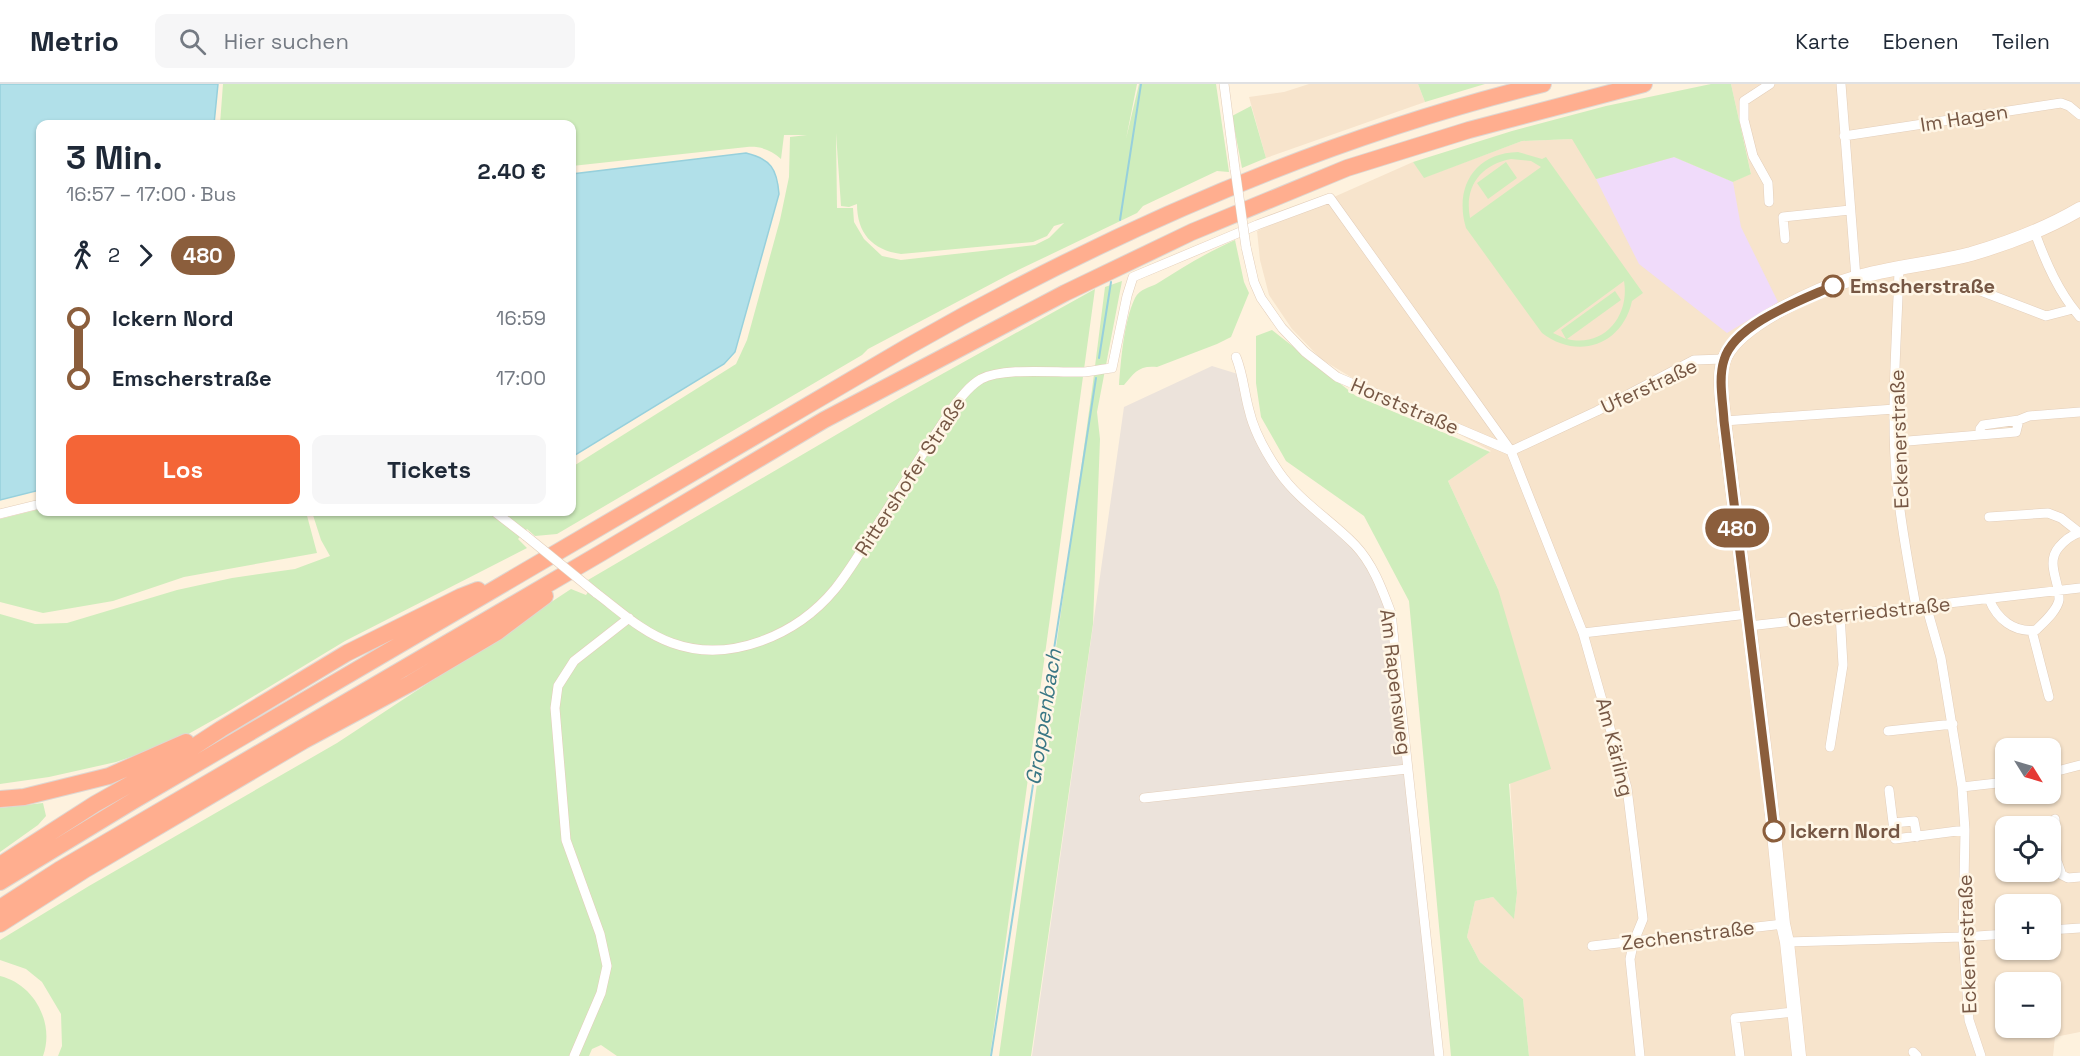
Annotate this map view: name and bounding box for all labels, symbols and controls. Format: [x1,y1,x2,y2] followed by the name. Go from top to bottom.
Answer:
[155,14,575,68] search box
[30,23,119,59] text: Metrio
[176,25,209,58] icon: search
[224,27,349,55] text: Hier suchen
[1795,28,1850,55] text: Karte
[1883,28,1959,55] text: Ebenen
[1992,28,2050,55] text: Teilen
[1918,98,2010,138] street label: Im Hagen
[66,137,163,179] text: 3 Min.
[478,157,546,185] text: 2.40 €
[66,181,236,207] text: 16:57 – 17:00 · Bus
[66,239,99,272] icon: walk
[129,239,162,272] icon: forward
[108,242,120,268] text: 2
[183,242,223,269] text: 480
[1850,273,1995,299] place label: Emscherstraße
[1822,275,1844,297] marker: Emscherstraße
[112,304,234,332] text: Ickern Nord
[496,305,546,331] text: 16:59
[1597,352,1701,420] street label: Uferstraße
[112,364,272,392] text: Emscherstraße
[496,365,546,391] text: 17:00
[1884,369,1914,509] street label: Eckenerstraße
[1347,372,1463,440] street label: Horststraße
[849,392,971,560] street label: Rittershofer Straße
[66,435,300,504] button: Los
[312,435,546,504] button: Tickets
[1702,508,1772,548] line badge: 480
[1717,515,1757,542] text: 480
[1786,591,1952,633] street label: Oesterriedstraße
[1374,608,1418,756] street label: Am Rapensweg
[1019,646,1067,787] water label: Groppenbach
[1590,695,1640,799] street label: Am Kärling
[1995,738,2061,804] north arrow
[1995,738,2061,1038] map controls
[1995,816,2061,882] button: locate
[1790,818,1901,844] place label: Ickern Nord
[1763,820,1785,842] marker: Ickern Nord
[1952,874,1982,1014] street label: Eckenerstraße
[1995,894,2061,960] button: +
[1620,914,1756,956] street label: Zechenstraße
[1995,972,2061,1038] button: −

